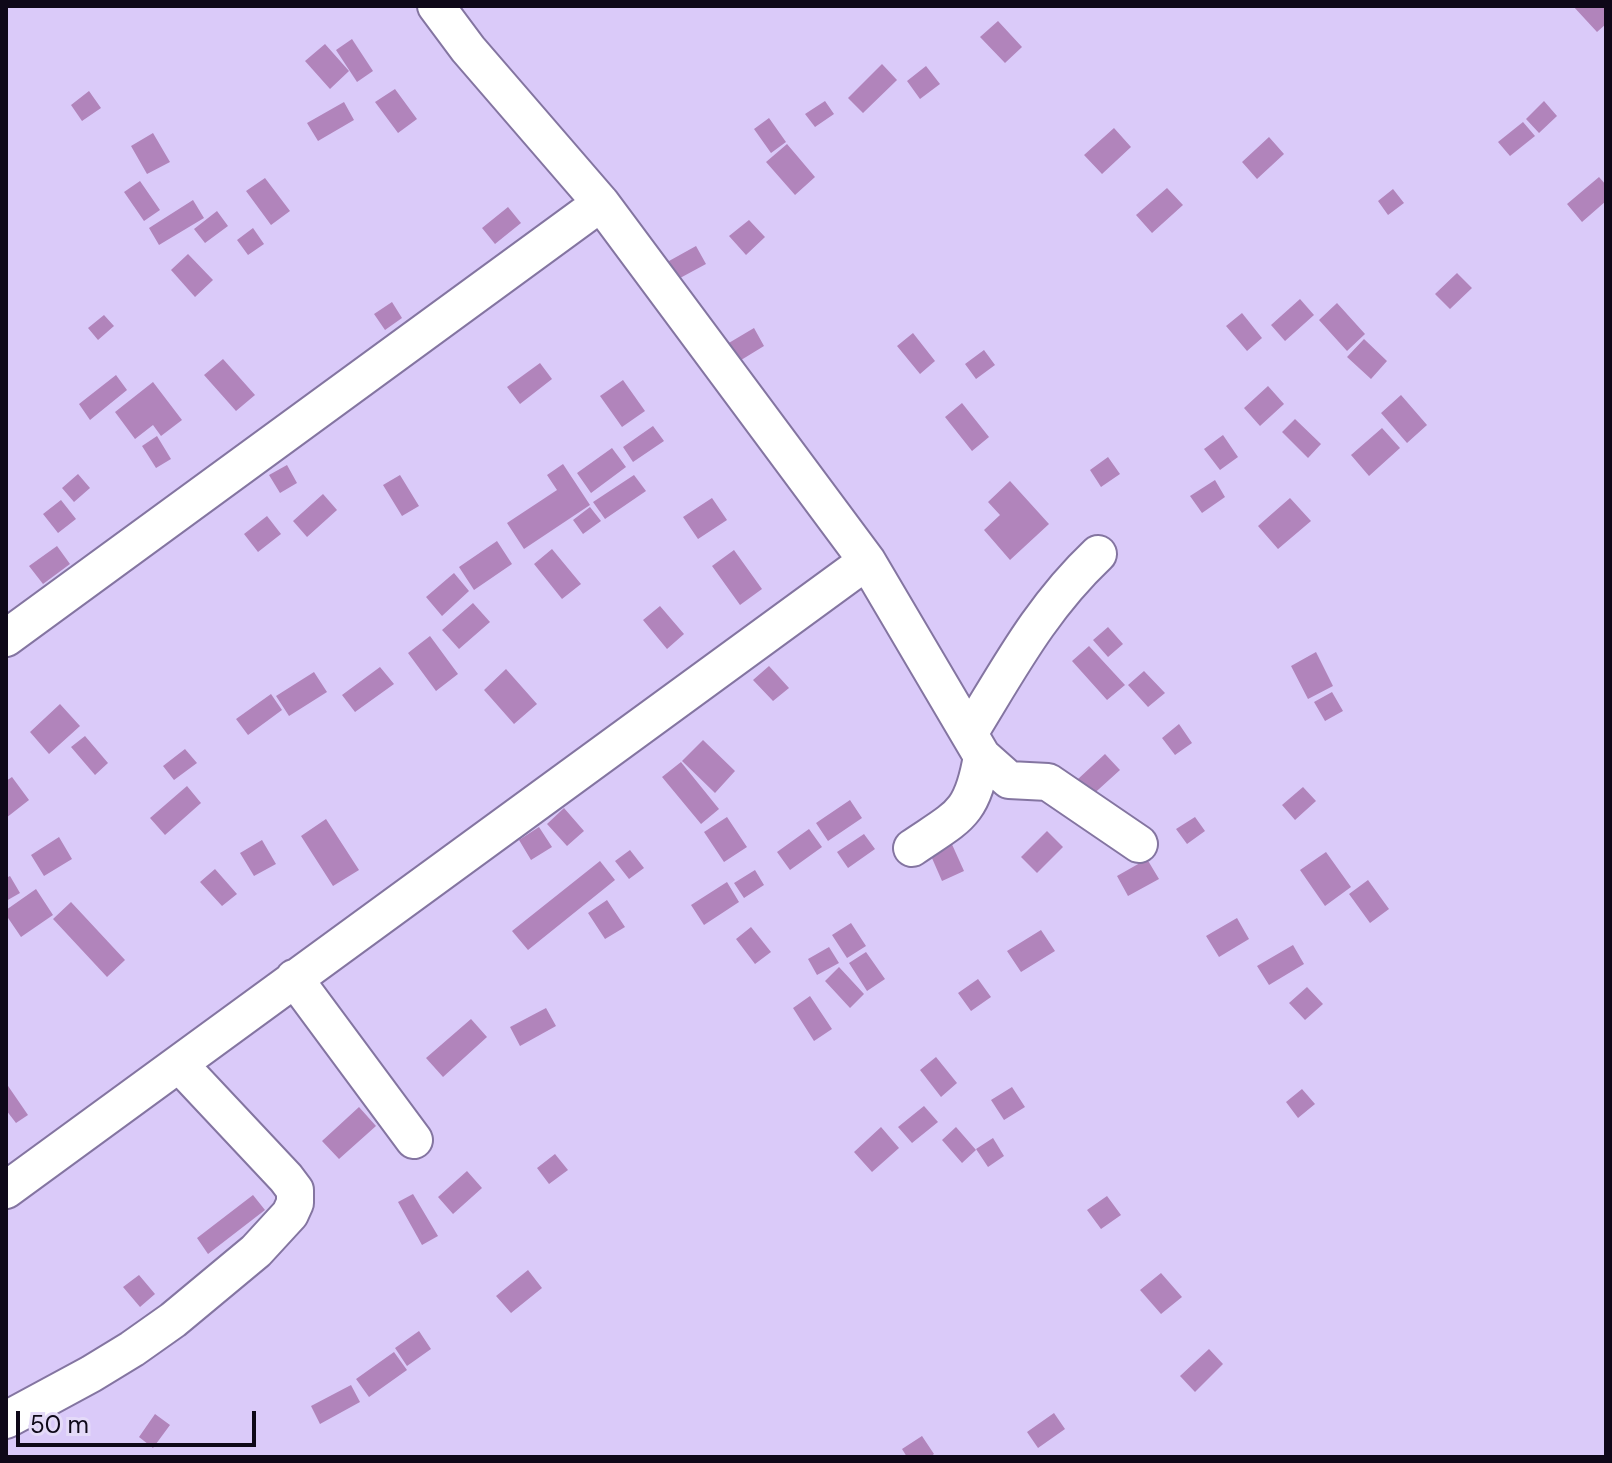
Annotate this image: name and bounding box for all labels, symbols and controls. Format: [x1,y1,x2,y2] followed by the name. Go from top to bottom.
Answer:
[20,1395,260,1445] scale bar
[30,1409,89,1440] text: 50 m

